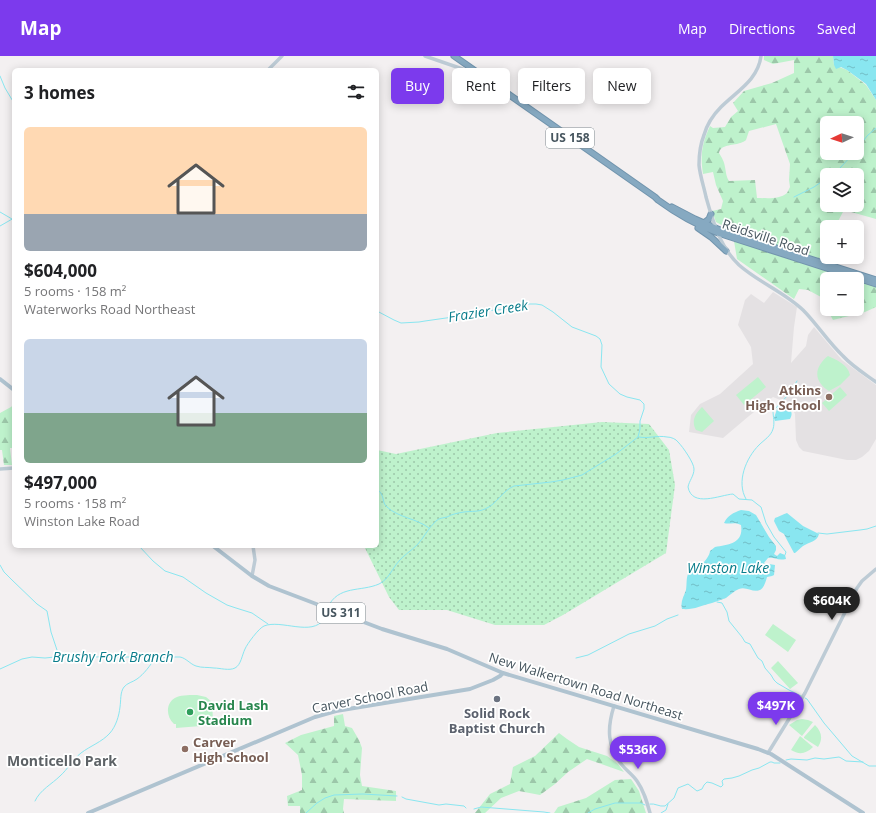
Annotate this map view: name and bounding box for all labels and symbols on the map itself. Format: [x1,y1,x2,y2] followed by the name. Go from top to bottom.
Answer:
[820,116,864,160] north arrow
[546,128,594,148] road number: US 158
[720,214,812,260] street label: Reidsville Road
[447,295,530,326] water label: Frazier Creek
[745,381,821,414] place label: Atkins High School
[824,392,834,402] marker: Atkins High School
[687,558,769,577] water label: Winston Lake
[804,587,860,621] pin: $604K
[317,603,365,623] road number: US 311
[52,647,174,666] water label: Brushy Fork Branch
[487,648,685,724] street label: New Walkertown Road Northeast
[310,677,430,717] street label: Carver School Road
[748,692,804,726] pin: $497K
[492,694,502,704] marker: Solid Rock Baptist Church
[198,696,269,729] place label: David Lash Stadium
[449,704,545,737] place label: Solid Rock Baptist Church
[185,707,195,717] marker: David Lash Stadium
[193,733,269,766] place label: Carver High School
[610,736,666,770] pin: $536K
[180,744,190,754] marker: Carver High School
[7,751,117,770] district label: Monticello Park

